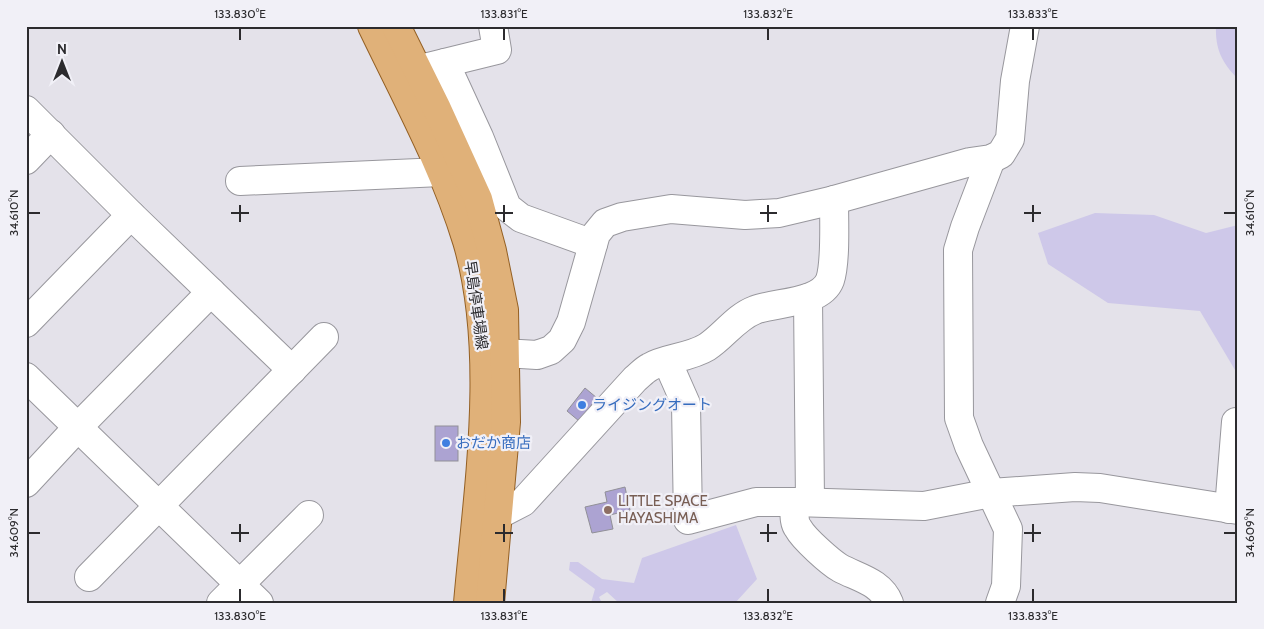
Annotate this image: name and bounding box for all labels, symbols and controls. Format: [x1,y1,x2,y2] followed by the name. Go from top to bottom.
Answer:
[214,6,266,21] text: 133.830°E
[480,6,528,21] text: 133.831°E
[743,6,793,21] text: 133.832°E
[1008,6,1058,21] text: 133.833°E
[38,38,88,88] north arrow
[57,40,67,58] text: N
[6,190,21,236] text: 34.610°N
[1242,190,1257,236] text: 34.610°N
[461,259,491,351] street label: 早島停車場線
[592,396,712,414] place label: ライジングオート
[576,399,588,411] marker: ライジングオート
[456,434,531,452] place label: おだか商店
[440,437,452,449] marker: おだか商店
[618,492,708,527] place label: LITTLE SPACE HAYASHIMA
[602,504,614,516] marker: LITTLE SPACE HAYASHIMA
[6,508,21,558] text: 34.609°N
[1242,508,1257,558] text: 34.609°N
[214,608,266,623] text: 133.830°E
[480,608,528,623] text: 133.831°E
[743,608,793,623] text: 133.832°E
[1008,608,1058,623] text: 133.833°E

